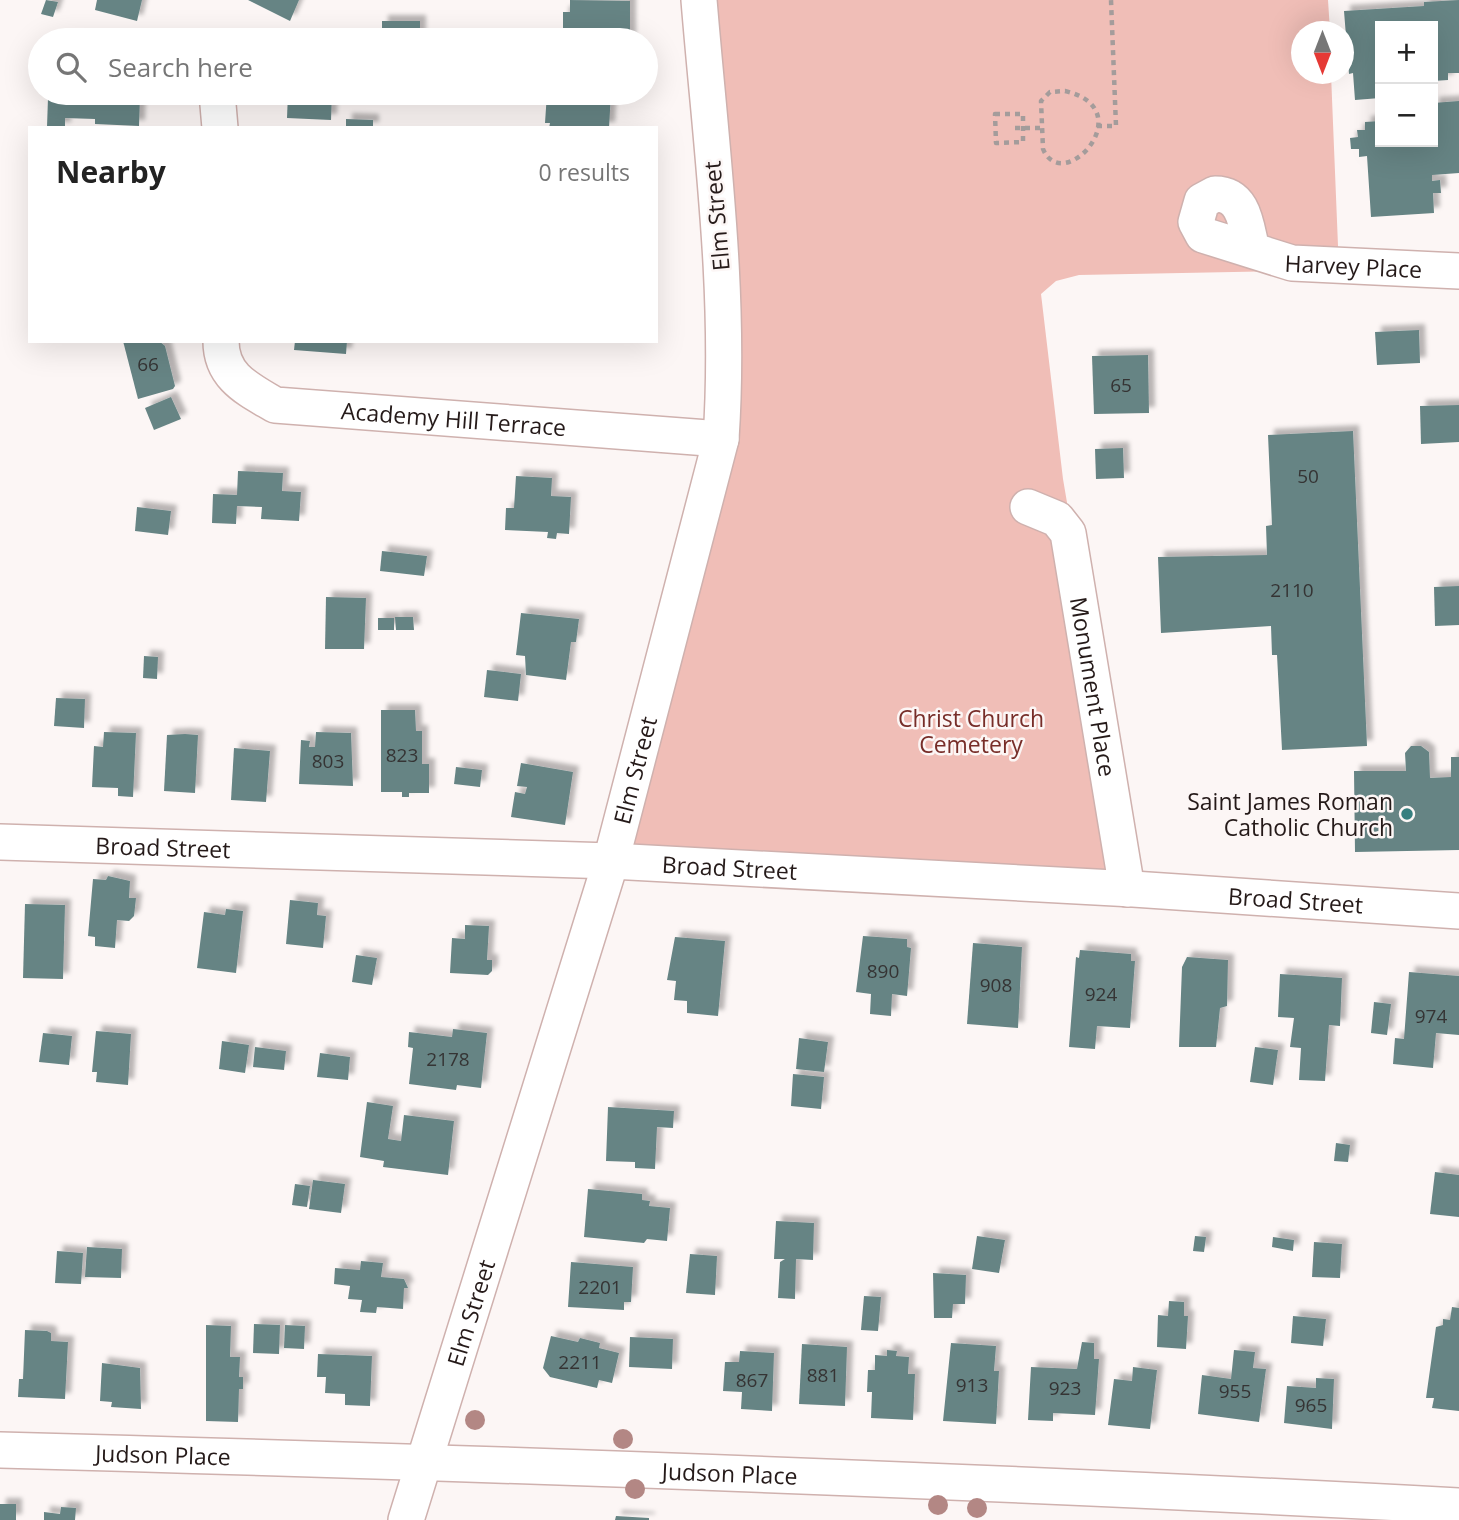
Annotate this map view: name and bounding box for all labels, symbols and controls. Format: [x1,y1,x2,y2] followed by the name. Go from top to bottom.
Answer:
[1291,21,1354,84] north arrow
[1375,21,1438,147] map controls
[1375,21,1438,84] button: +
[28,28,658,105] search box
[52,48,90,86] icon: search
[108,49,253,85] text: Search here
[1375,84,1438,147] button: −
[56,151,166,192] text: Nearby
[539,156,630,188] text: 0 results
[695,160,737,272] street label: Elm Street
[1284,247,1423,285] street label: Harvey Place
[137,351,159,377] house number: 66
[1110,372,1132,398] house number: 65
[340,394,567,443] street label: Academy Hill Terrace
[1297,463,1319,489] house number: 50
[1270,577,1314,603] house number: 2110
[1063,594,1124,779] street label: Monument Place
[898,702,1044,760] park label: Christ Church Cemetery
[605,713,664,828] street label: Elm Street
[386,742,418,768] house number: 823
[312,748,344,774] house number: 803
[1187,785,1393,843] place label: Saint James Roman Catholic Church
[1399,806,1415,822] marker: Saint James Roman Catholic Church
[95,829,231,865] street label: Broad Street
[661,848,798,887] street label: Broad Street
[1227,879,1364,920] street label: Broad Street
[867,958,899,984] house number: 890
[980,972,1012,998] house number: 908
[1085,981,1117,1007] house number: 924
[1415,1003,1447,1029] house number: 974
[426,1046,470,1072] house number: 2178
[439,1255,502,1370] street label: Elm Street
[578,1274,622,1300] house number: 2201
[558,1349,602,1375] house number: 2211
[807,1362,839,1388] house number: 881
[736,1367,768,1393] house number: 867
[956,1372,988,1398] house number: 913
[1049,1375,1081,1401] house number: 923
[1219,1378,1251,1404] house number: 955
[1295,1392,1327,1418] house number: 965
[93,1437,231,1472] street label: Judson Place
[659,1455,798,1492] street label: Judson Place

